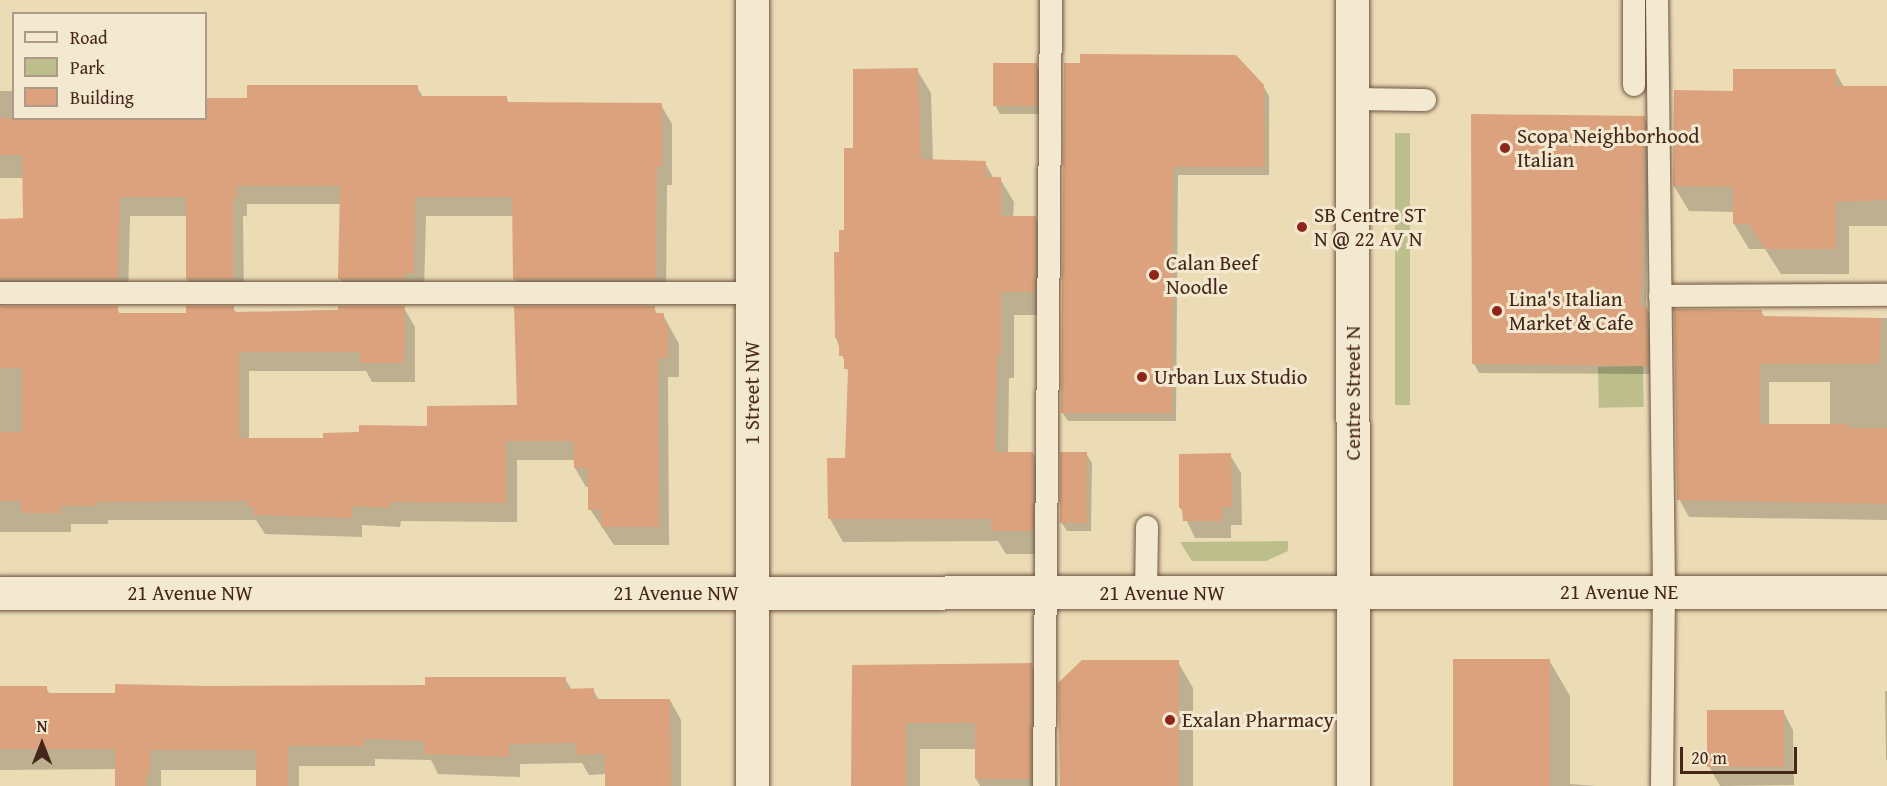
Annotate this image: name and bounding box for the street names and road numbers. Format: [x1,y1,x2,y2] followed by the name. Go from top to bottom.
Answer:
[1340,326,1366,460] street label: Centre Street N
[739,341,765,445] street label: 1 Street NW
[1560,579,1678,605] street label: 21 Avenue NE
[127,580,253,606] street label: 21 Avenue NW
[613,580,739,606] street label: 21 Avenue NW
[1099,580,1225,606] street label: 21 Avenue NW

